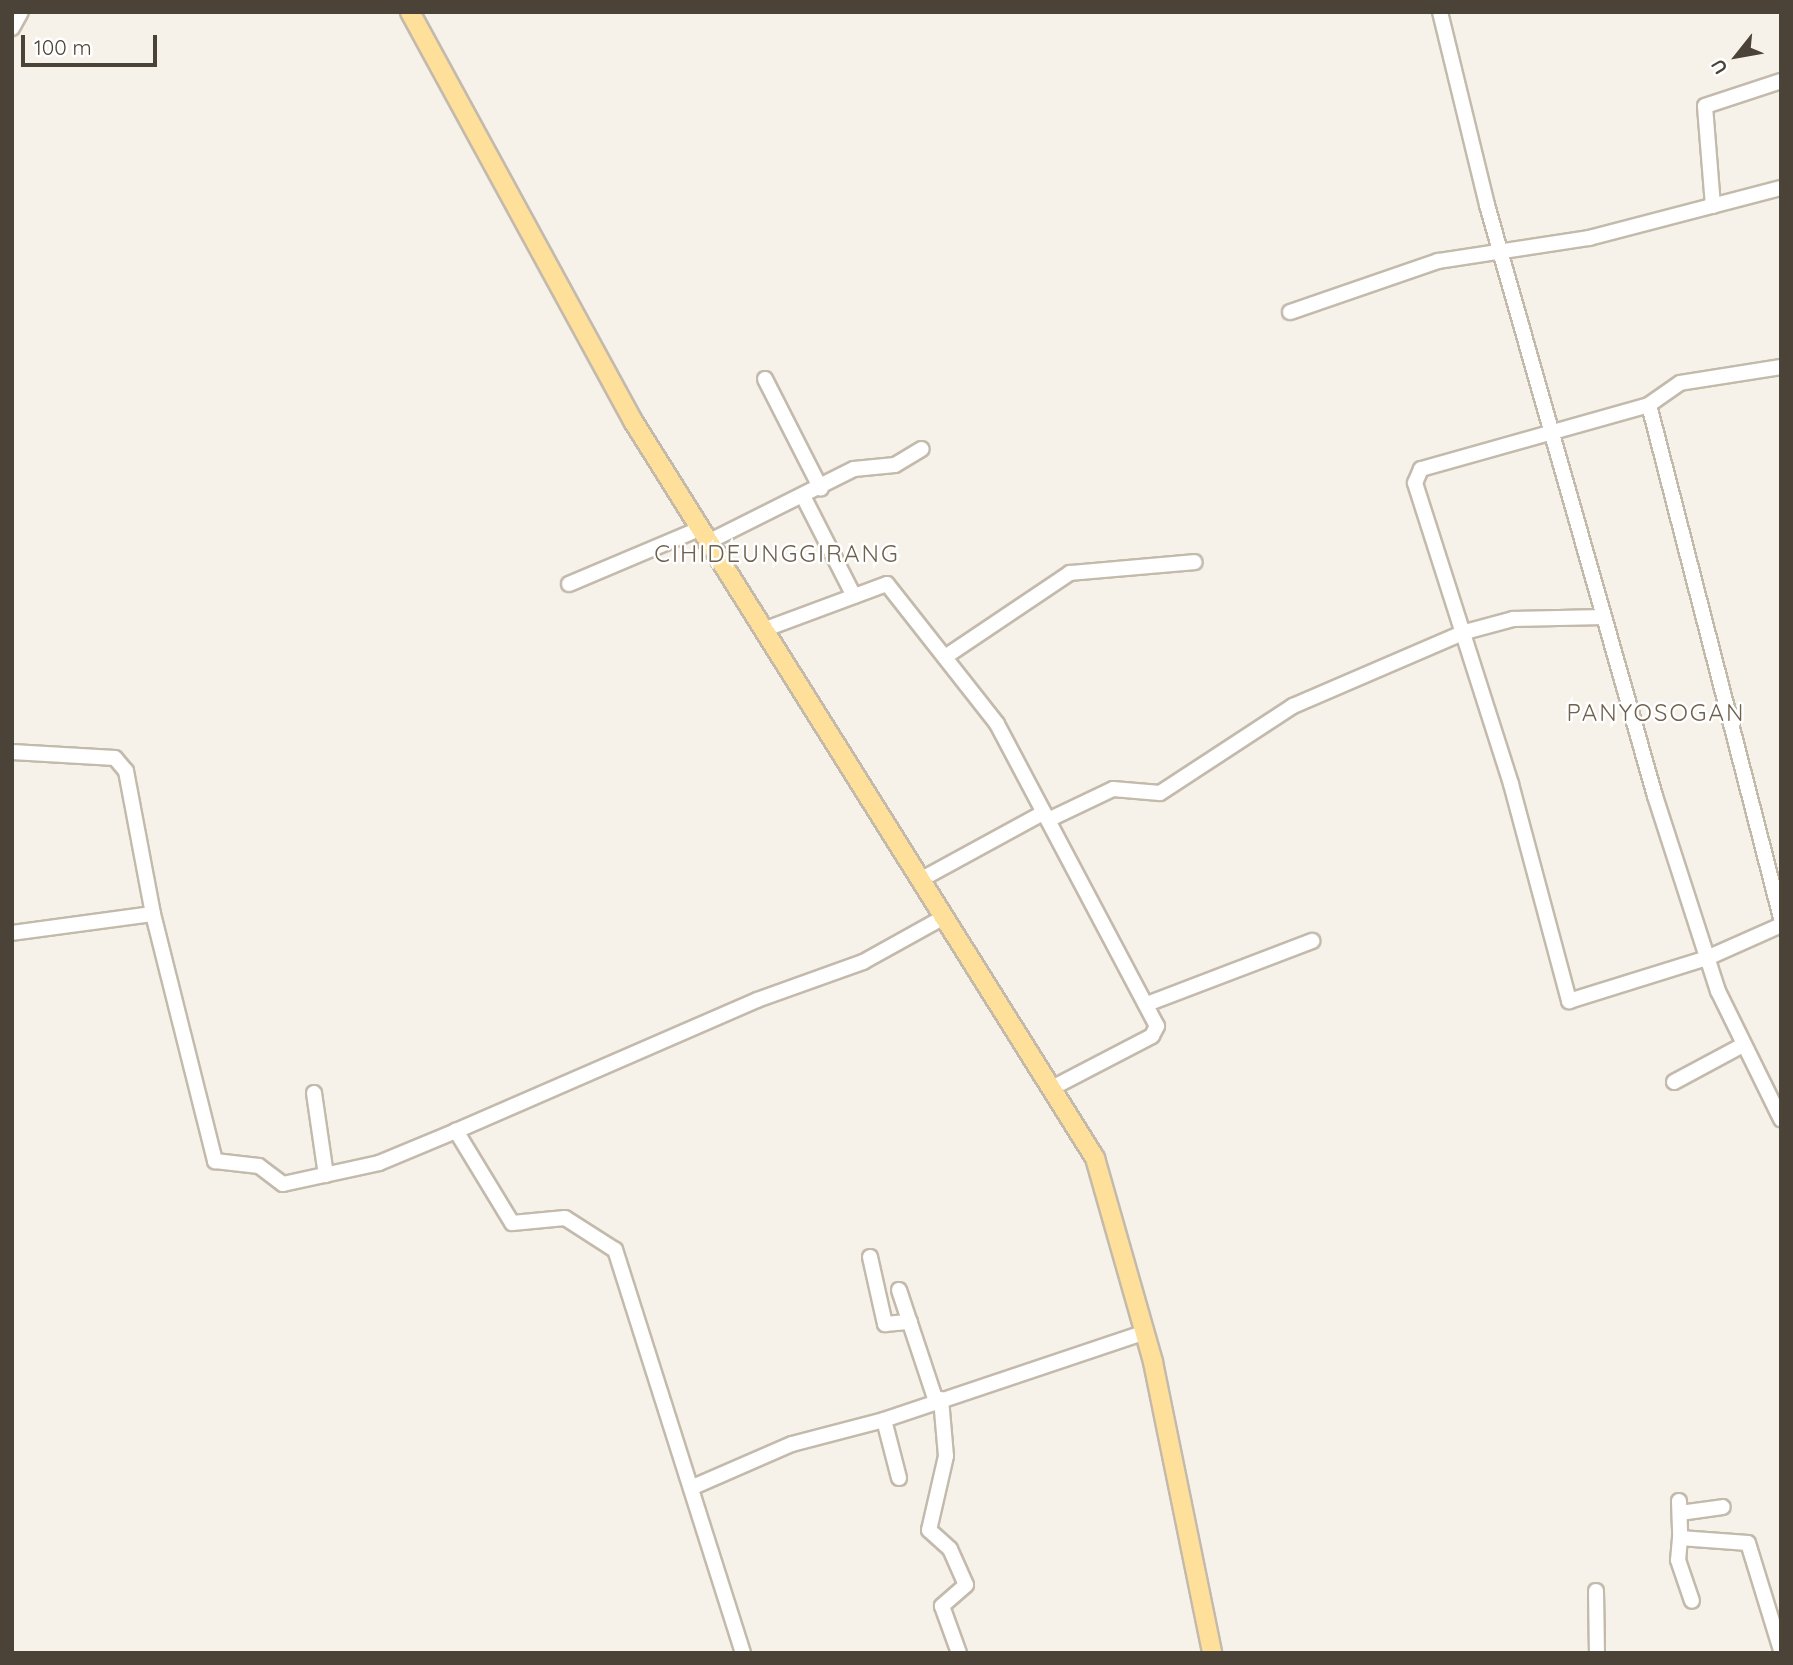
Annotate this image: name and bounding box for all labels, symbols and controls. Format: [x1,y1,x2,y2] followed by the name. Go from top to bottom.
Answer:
[24,21,161,65] scale bar
[1702,21,1772,91] north arrow
[34,34,92,60] text: 100 m
[1705,55,1733,79] text: U
[656,540,898,568] district label: CIHIDEUNGGIRANG
[1568,699,1744,727] district label: PANYOSOGAN

